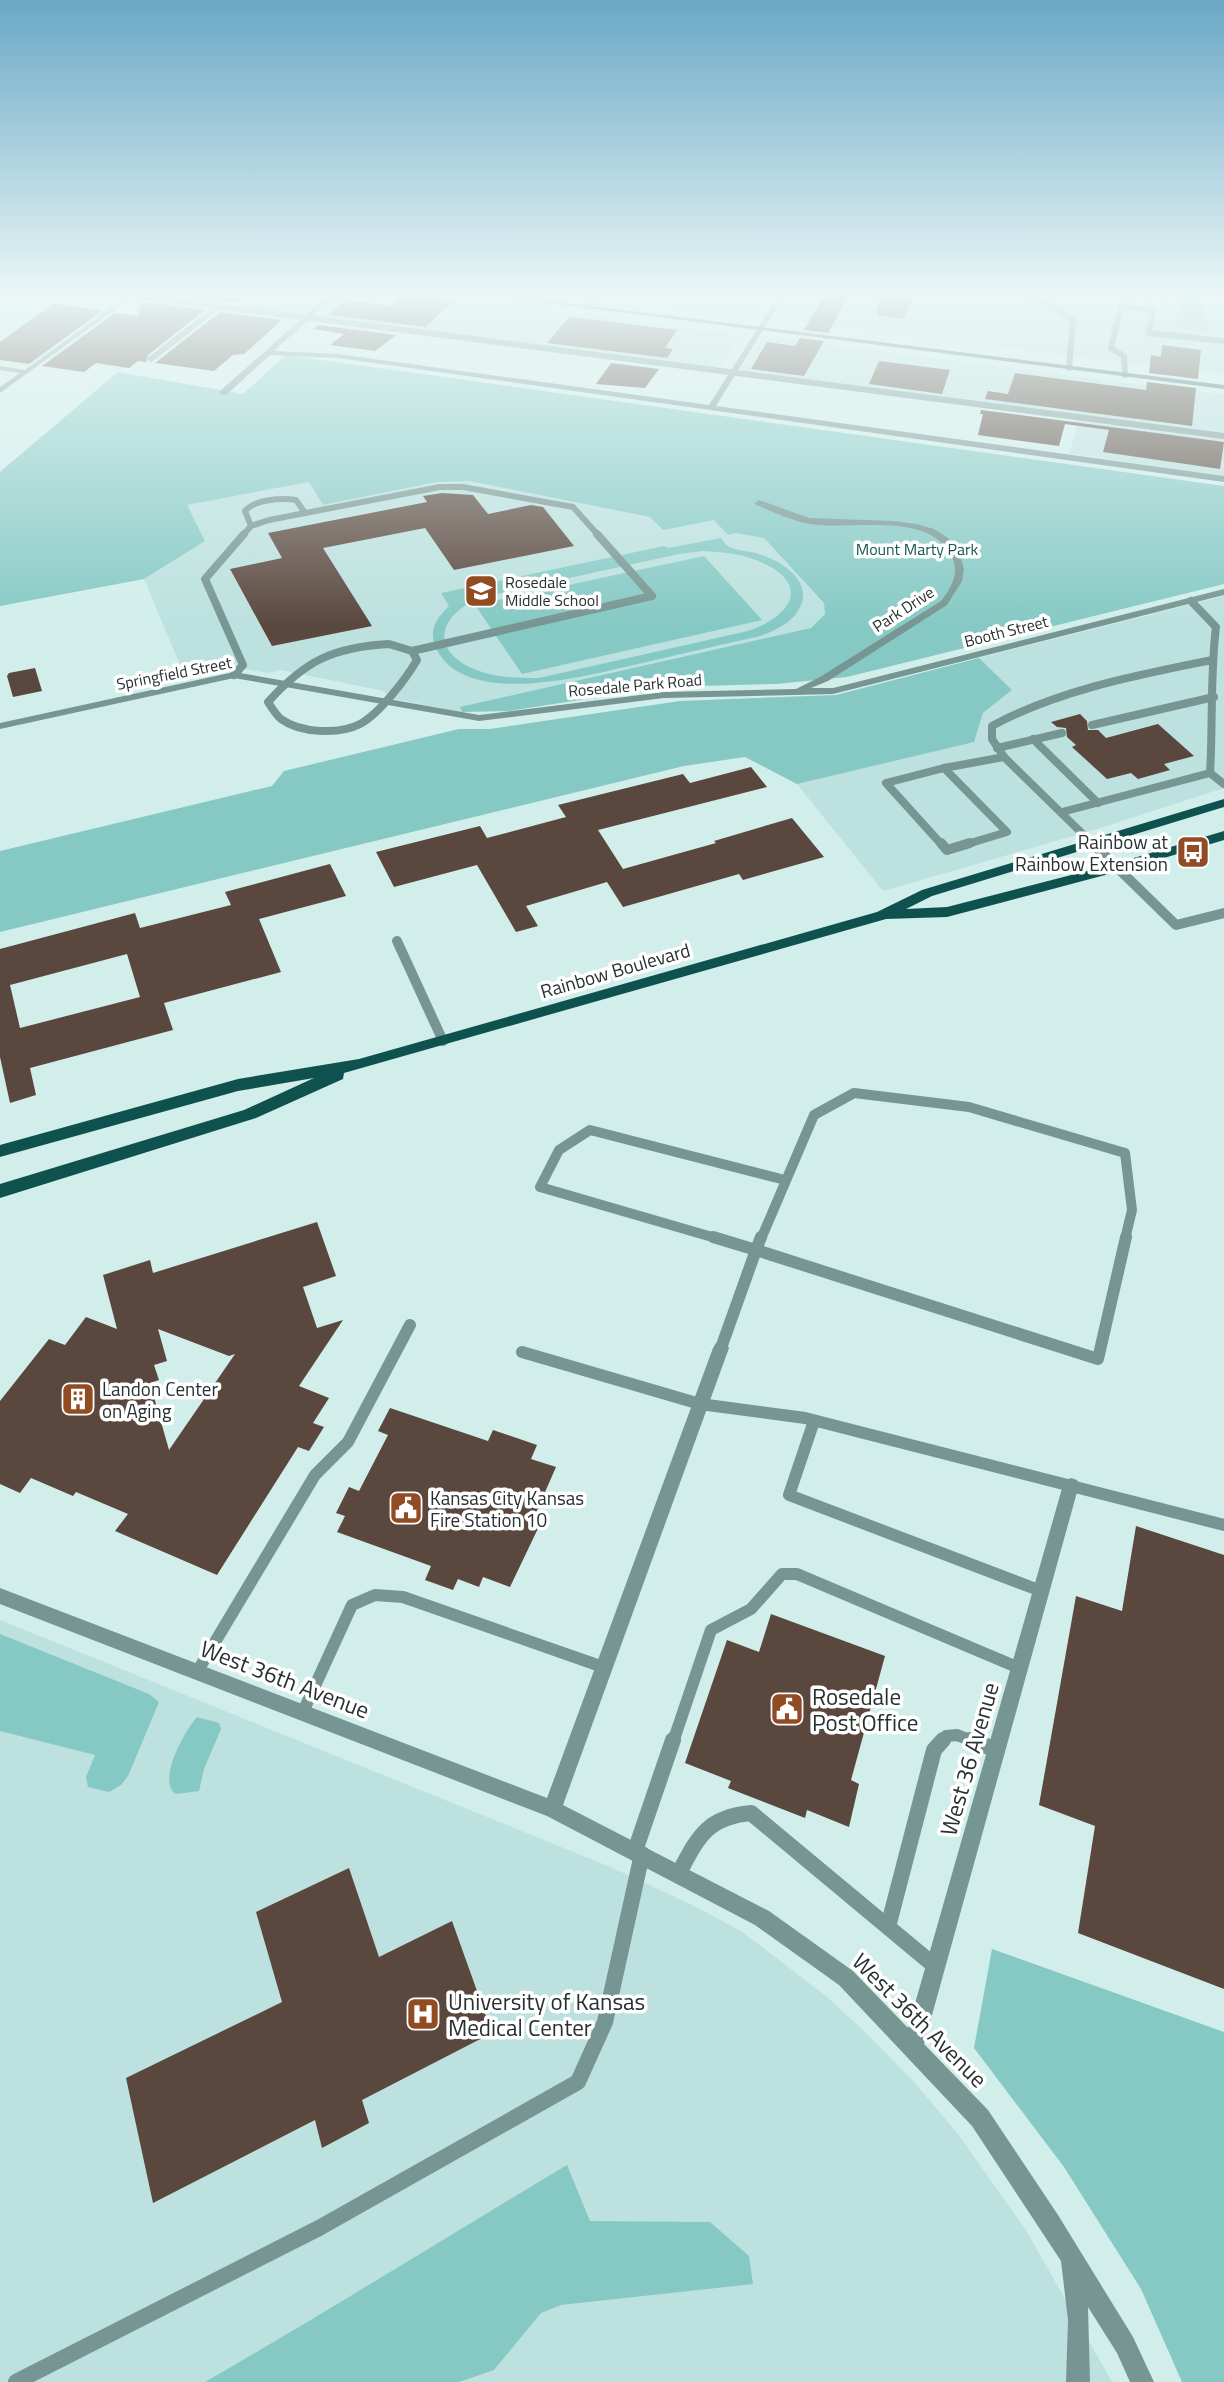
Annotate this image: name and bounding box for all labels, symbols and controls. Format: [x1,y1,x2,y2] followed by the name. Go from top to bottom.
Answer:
[856,537,979,561] park label: Mount Marty Park
[505,570,599,612] place label: Rosedale Middle School
[462,572,500,610] school or university icon: Rosedale Middle School
[867,580,939,638] street label: Park Drive
[962,609,1051,653] street label: Booth Street
[114,650,234,696] street label: Springfield Street
[567,667,703,703] street label: Rosedale Park Road
[1015,827,1168,878] place label: Rainbow at Rainbow Extension
[1174,833,1212,871] bus stop icon: Rainbow at Rainbow Extension
[537,935,693,1005] street label: Rainbow Boulevard
[102,1374,218,1425] place label: Landon Center on Aging
[59,1380,97,1418] building icon: Landon Center on Aging
[430,1483,584,1534] place label: Kansas City Kansas Fire Station 10
[387,1489,425,1527] public building icon: Kansas City Kansas Fire Station 10
[195,1631,375,1727] street label: West 36th Avenue
[930,1678,1008,1840] street label: West 36 Avenue
[812,1679,918,1740] place label: Rosedale Post Office
[768,1690,806,1728] public building icon: Rosedale Post Office
[844,1944,996,2096] street label: West 36th Avenue
[448,1984,645,2045] place label: University of Kansas Medical Center
[404,1995,442,2033] hospital icon: University of Kansas Medical Center

